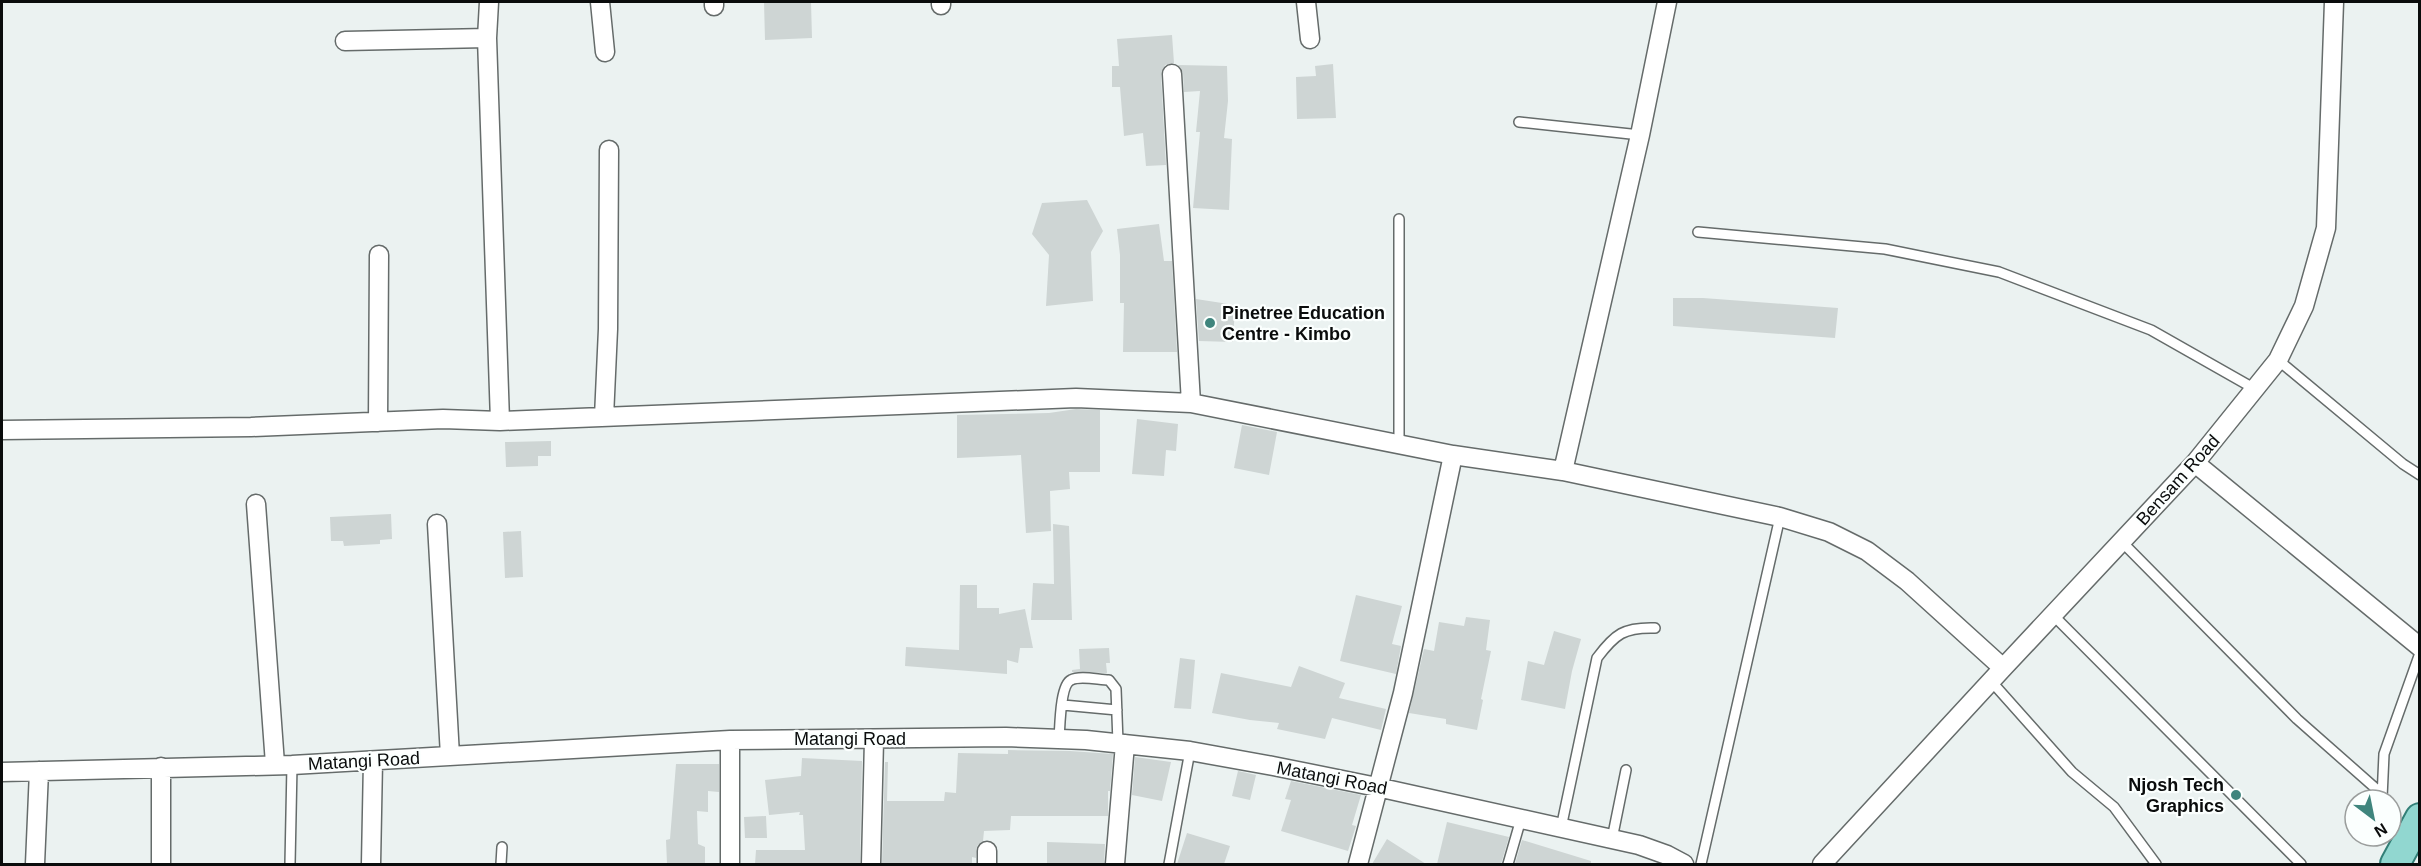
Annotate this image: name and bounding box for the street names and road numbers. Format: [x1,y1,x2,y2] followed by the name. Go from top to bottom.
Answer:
[2132,431,2224,529] street label: Bensam Road
[794,729,906,749] street label: Matangi Road
[308,748,420,774] street label: Matangi Road
[1275,757,1389,799] street label: Matangi Road

